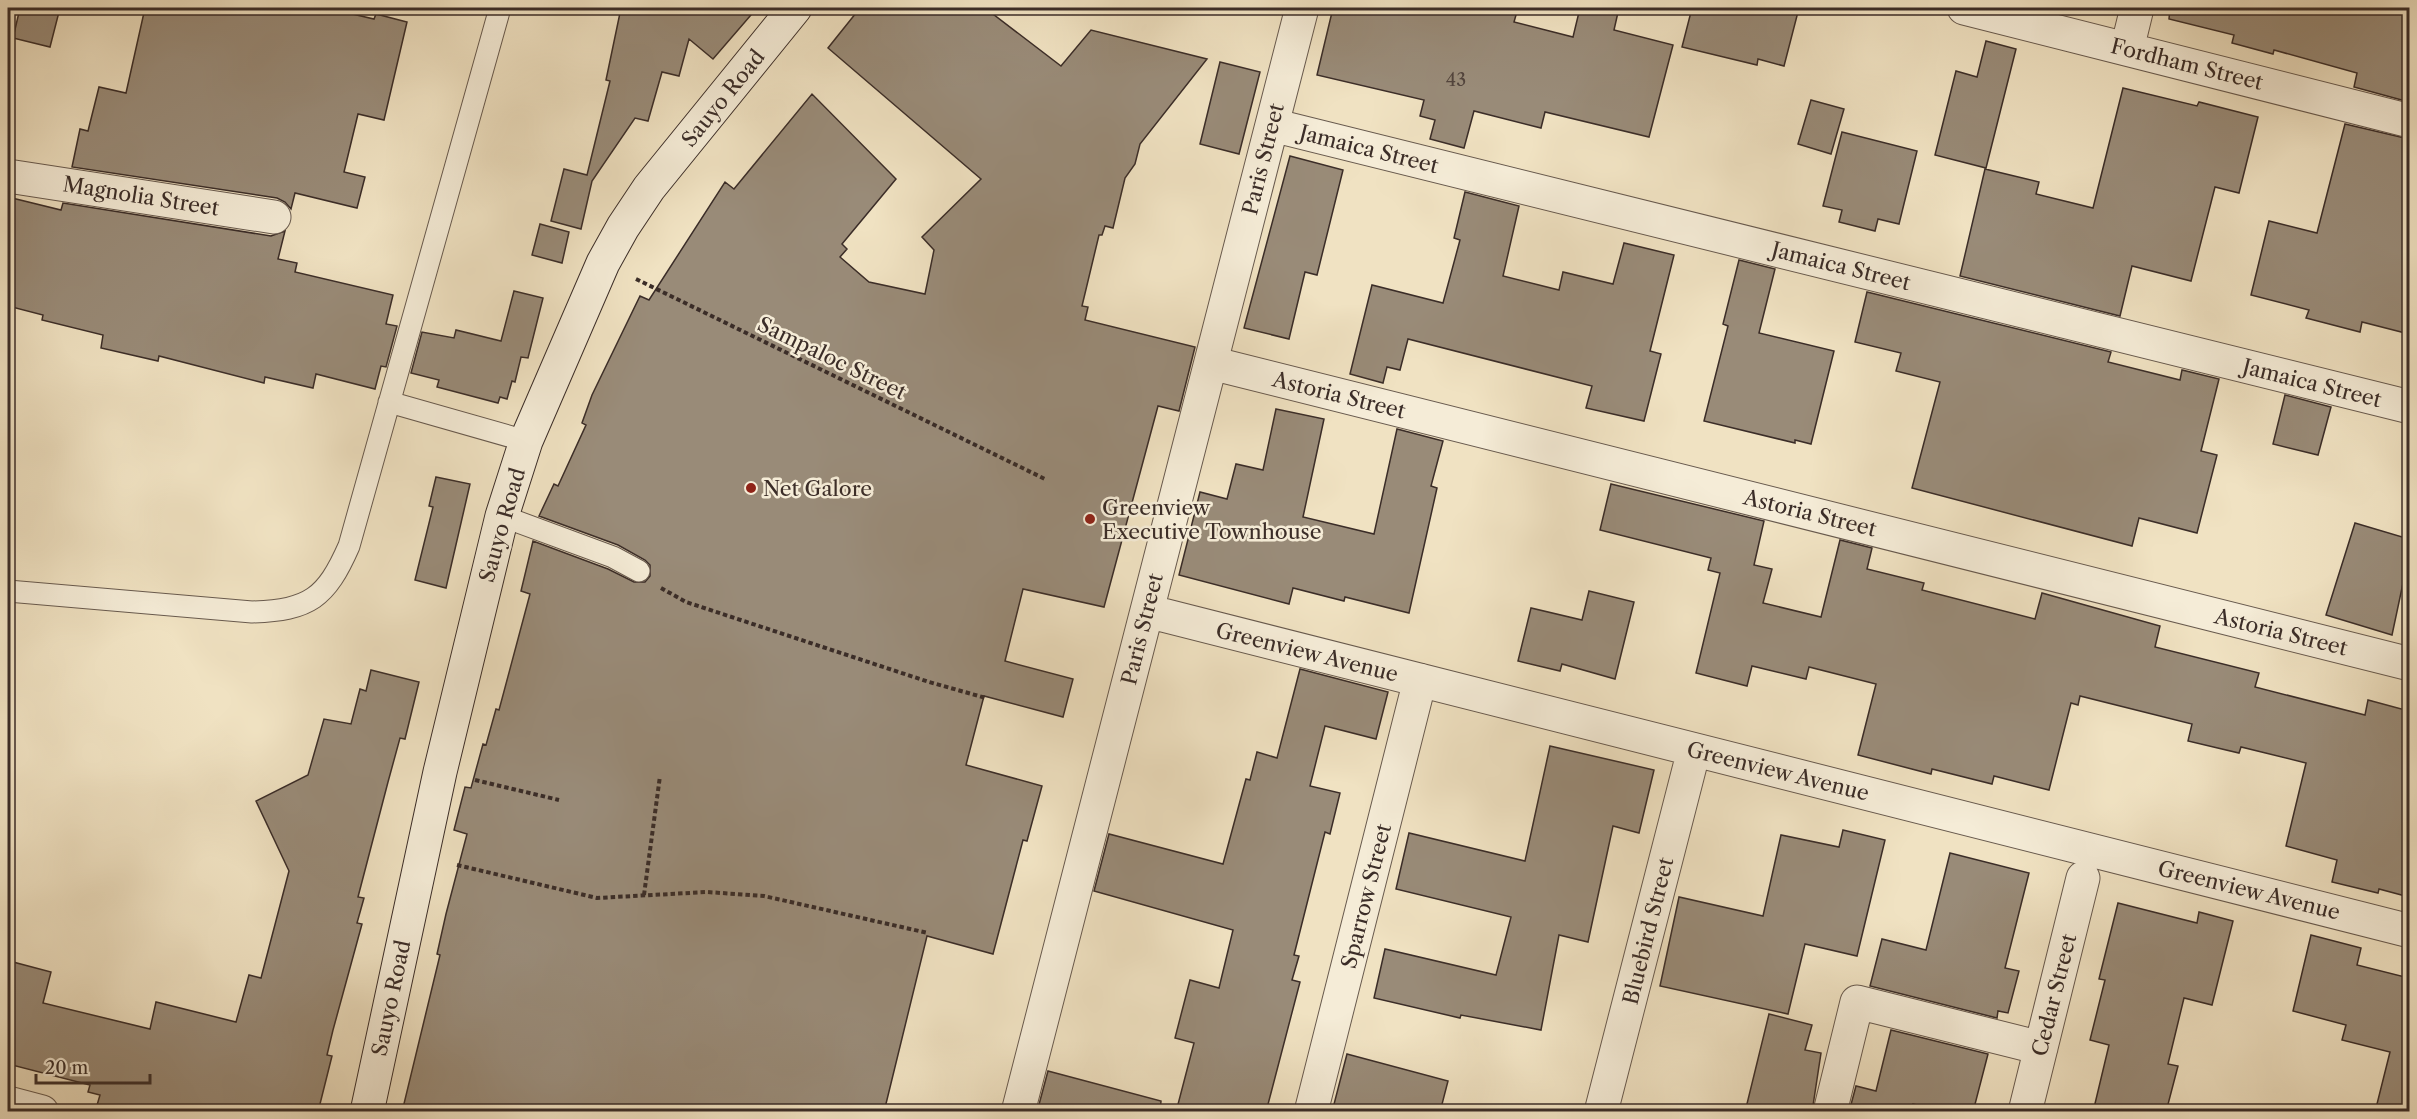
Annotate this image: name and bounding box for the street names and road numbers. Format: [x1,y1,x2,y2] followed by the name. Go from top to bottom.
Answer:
[2108,33,2266,95] street label: Fordham Street
[676,44,770,152] street label: Sauyo Road
[1237,100,1289,217] street label: Paris Street
[1294,119,1442,178] street label: Jamaica Street
[61,171,221,221] street label: Magnolia Street
[1766,236,1914,295] street label: Jamaica Street
[754,311,911,405] street label: Sampaloc Street
[2237,353,2385,412] street label: Jamaica Street
[1269,366,1409,424] street label: Astoria Street
[474,465,530,585] street label: Sauyo Road
[1740,484,1880,542] street label: Astoria Street
[1116,570,1168,687] street label: Paris Street
[2211,603,2351,661] street label: Astoria Street
[1213,617,1401,687] street label: Greenview Avenue
[1684,736,1872,806] street label: Greenview Avenue
[1336,821,1396,971] street label: Sparrow Street
[1618,854,1679,1007] street label: Bluebird Street
[2155,855,2343,925] street label: Greenview Avenue
[2027,931,2081,1059] street label: Cedar Street
[367,938,416,1058] street label: Sauyo Road

